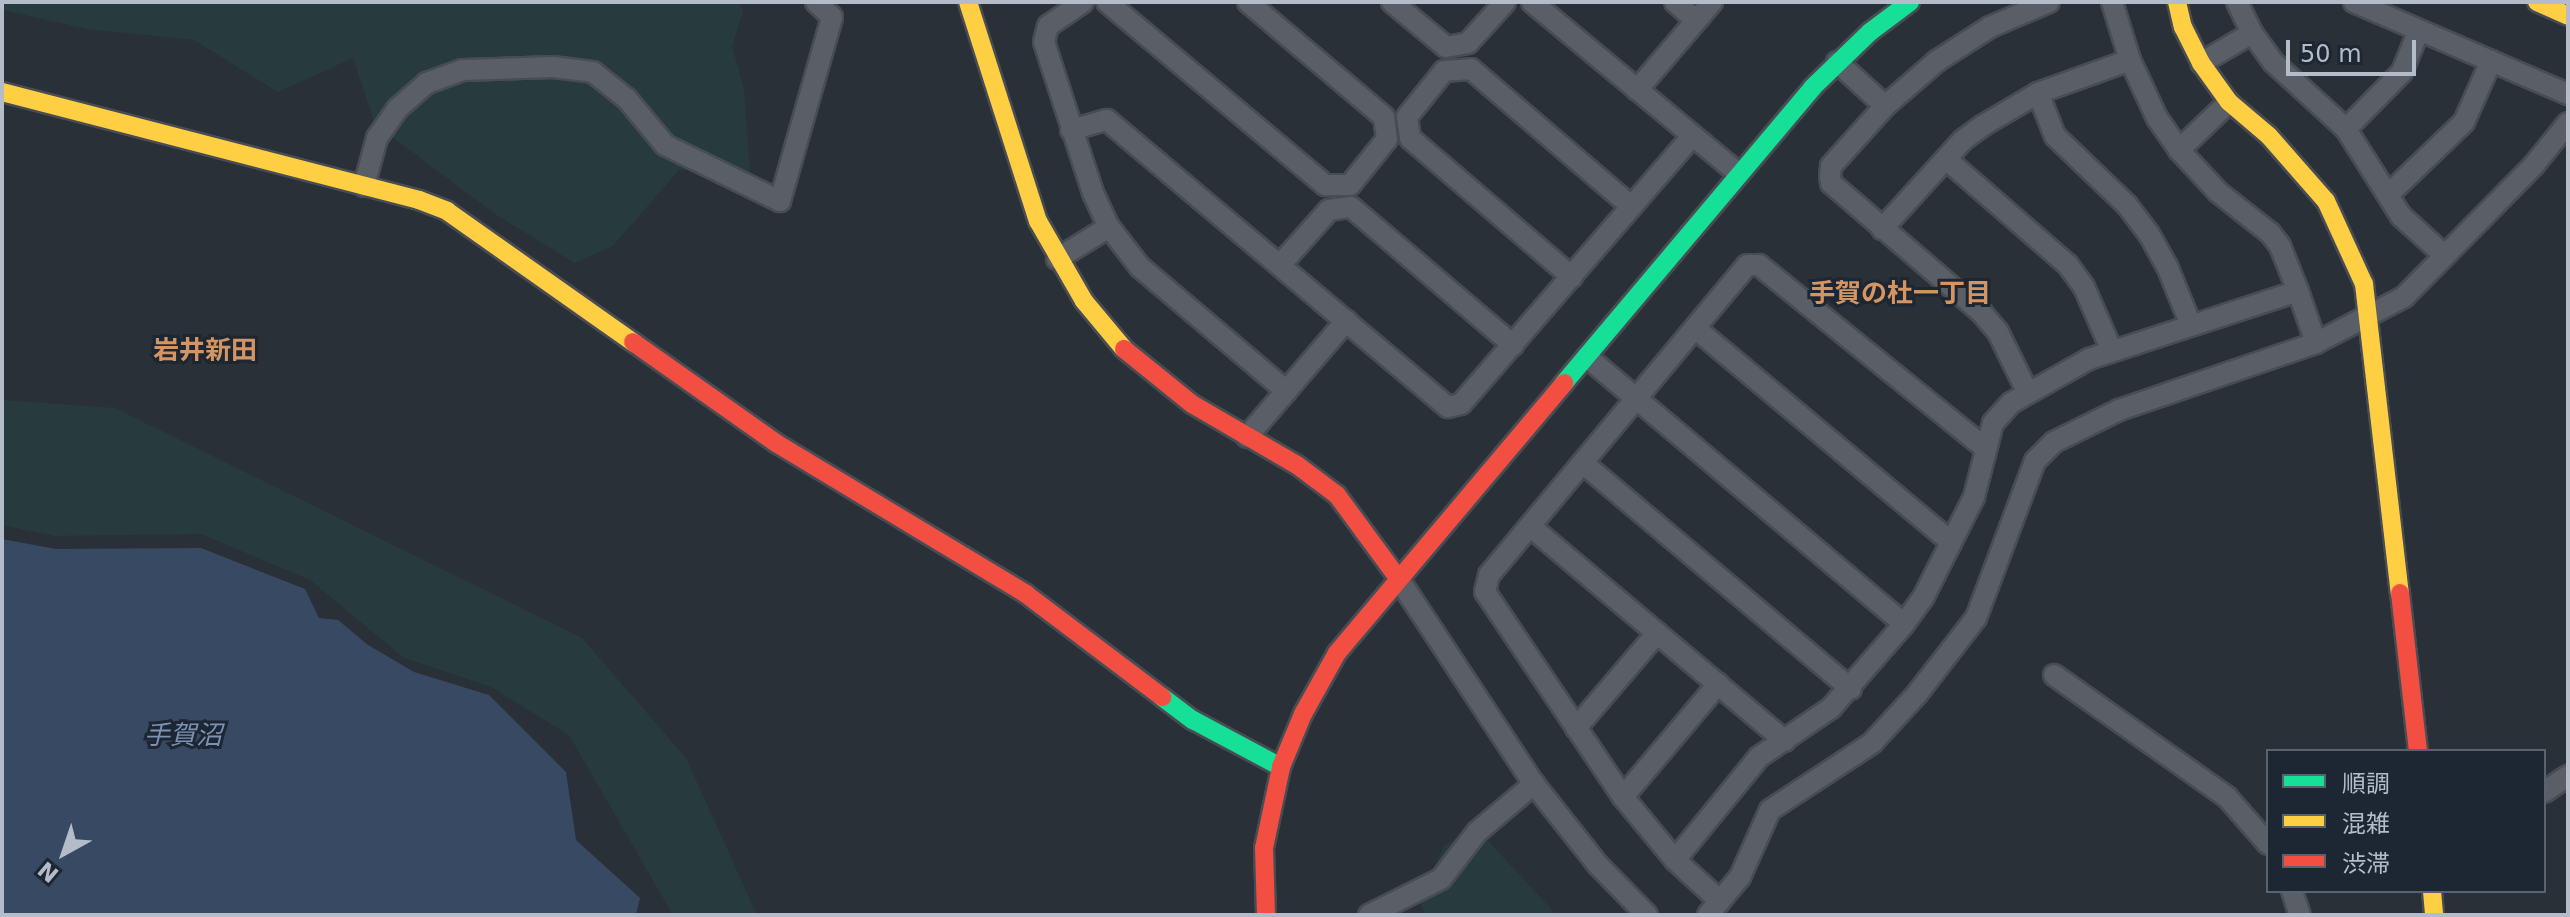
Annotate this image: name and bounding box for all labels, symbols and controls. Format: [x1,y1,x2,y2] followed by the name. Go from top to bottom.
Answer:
[2290,24,2420,74] scale bar
[2300,40,2362,68] text: 50 m
[1809,278,1991,310] district label: 手賀の杜一丁目
[153,335,257,367] district label: 岩井新田
[144,720,222,752] water label: 手賀沼
[2266,749,2546,893] legend
[2342,770,2390,798] text: 順調
[2342,810,2390,838] text: 混雑
[24,813,104,893] north arrow
[2342,850,2390,878] text: 渋滞
[33,856,63,887] text: N

